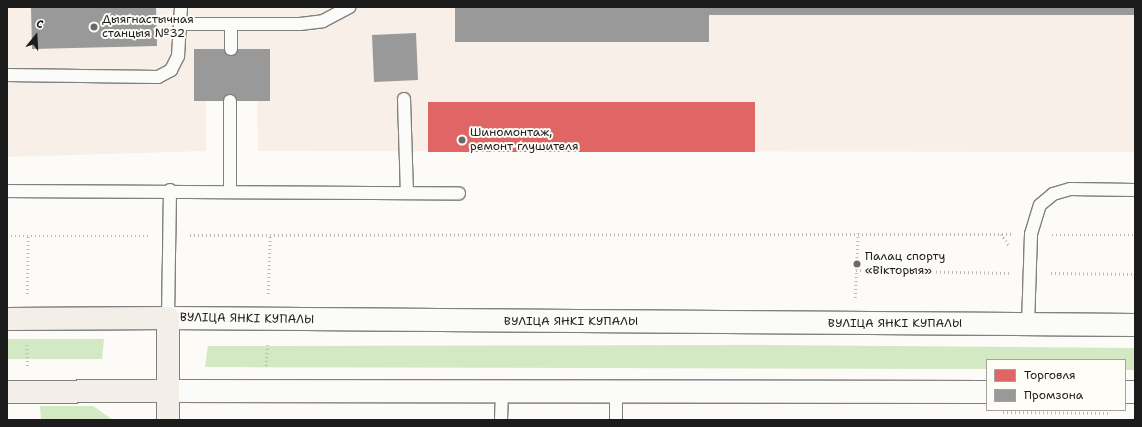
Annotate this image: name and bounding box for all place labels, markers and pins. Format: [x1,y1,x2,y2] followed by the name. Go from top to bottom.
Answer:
[102,13,194,41] place label: Дыягнастычная станцыя №32
[89,22,99,32] marker: Дыягнастычная станцыя №32
[470,126,579,154] place label: Шиномонтаж, ремонт глушителя
[457,135,467,145] marker: Шиномонтаж, ремонт глушителя
[865,250,945,278] place label: Палац спорту «Вікторыя»
[852,259,862,269] marker: Палац спорту «Вікторыя»

